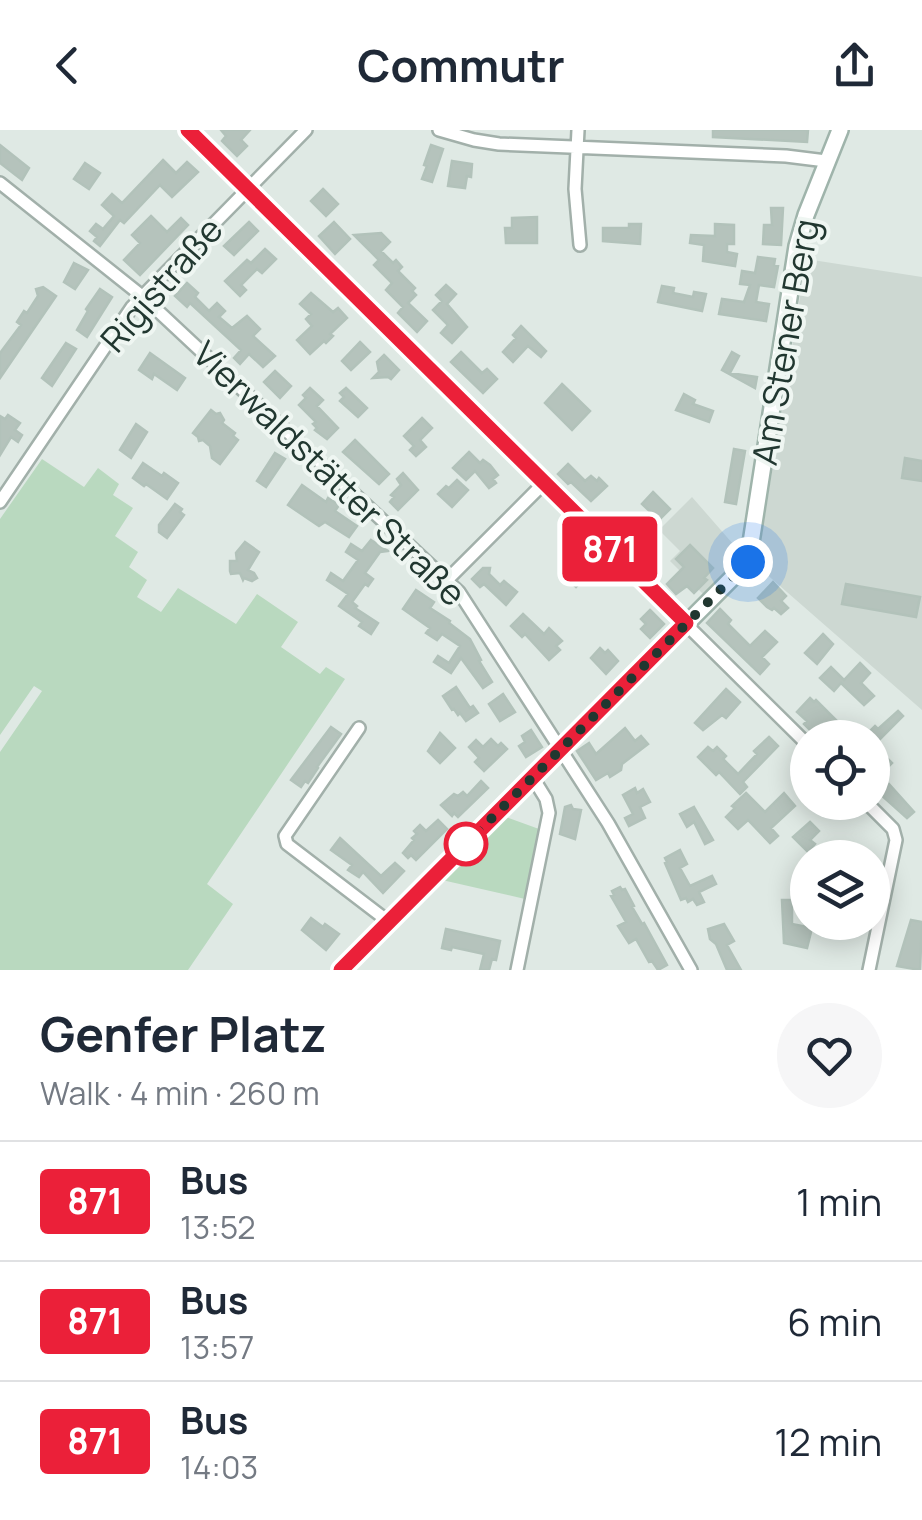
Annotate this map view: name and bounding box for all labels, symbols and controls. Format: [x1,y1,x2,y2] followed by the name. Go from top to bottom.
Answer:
[357,34,565,96] text: Commutr
[40,38,95,93] icon: back
[827,38,882,93] icon: share
[89,207,233,362] street label: Rigistraße
[740,215,830,469] street label: Am Stener Berg
[183,330,477,616] street label: Vierwaldstätter Straße
[552,516,668,582] line badge: 871
[582,525,638,573] text: 871
[723,537,773,587] your location
[790,720,890,940] map controls
[790,720,890,820] button: locate
[445,823,487,865] unlabelled marker
[790,840,890,940] button: layers
[40,1001,326,1066] text: Genfer Platz
[777,1003,882,1108] button: heart
[40,1071,320,1115] text: Walk · 4 min · 260 m
[180,1153,248,1205] text: Bus
[796,1175,882,1227] text: 1 min
[67,1177,123,1225] text: 871
[180,1205,256,1249] text: 13:52
[180,1273,248,1325] text: Bus
[787,1295,882,1347] text: 6 min
[67,1297,123,1345] text: 871
[180,1325,254,1369] text: 13:57
[180,1393,248,1445] text: Bus
[774,1415,882,1467] text: 12 min
[67,1417,123,1465] text: 871
[180,1445,258,1489] text: 14:03

